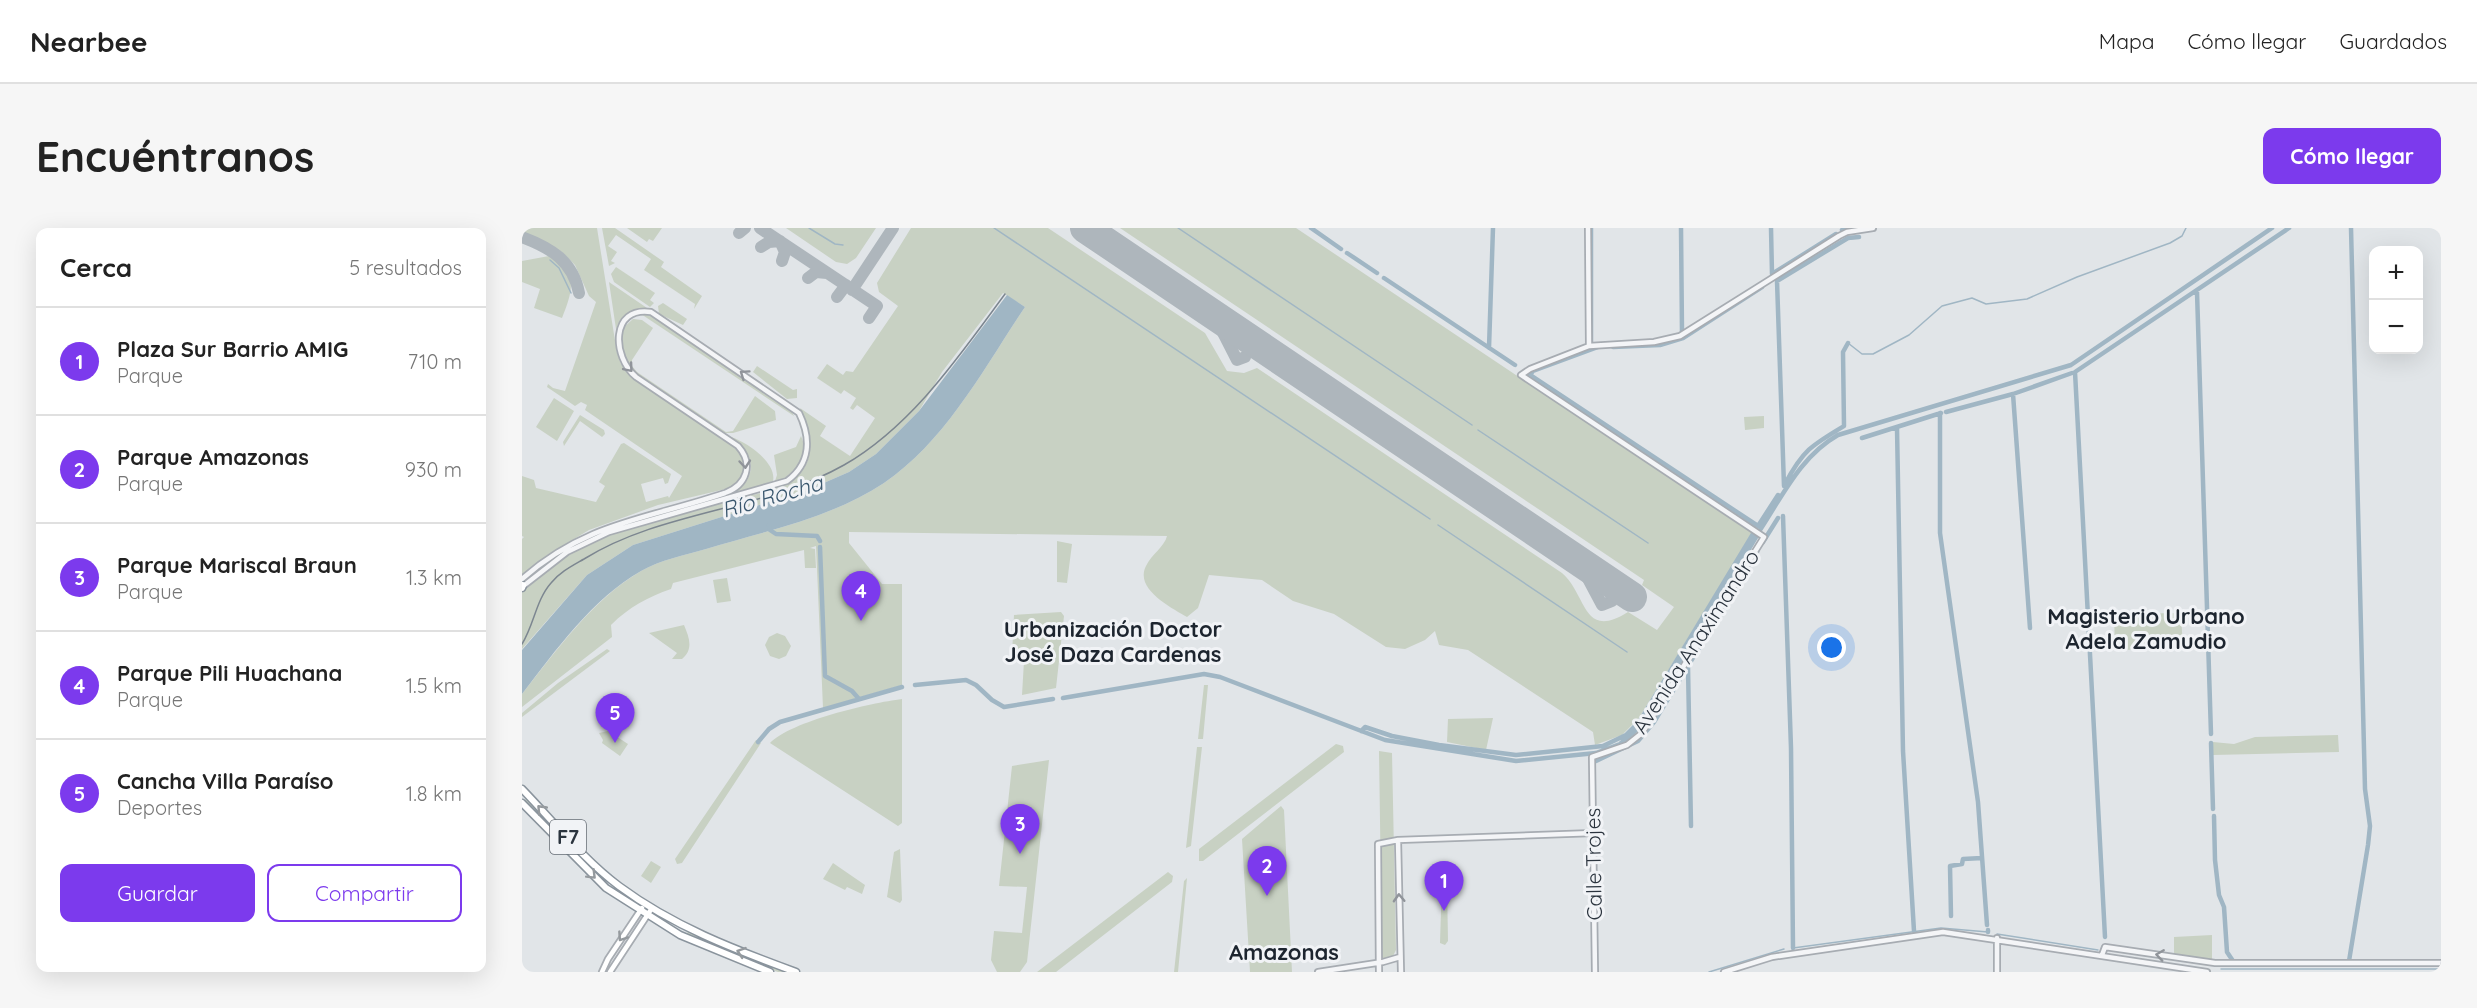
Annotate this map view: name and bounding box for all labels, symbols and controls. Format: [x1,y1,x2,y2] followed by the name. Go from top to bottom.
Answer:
[30,24,148,59] text: Nearbee
[2099,28,2154,54] text: Mapa
[2187,28,2306,54] text: Cómo llegar
[2339,28,2447,54] text: Guardados
[2263,128,2441,184] button: Cómo llegar
[36,130,314,183] text: Encuéntranos
[2369,246,2423,354] map controls
[2369,246,2423,300] button: +
[60,251,132,284] text: Cerca
[349,255,462,280] text: 5 resultados
[2369,300,2423,354] button: −
[117,335,348,363] text: Plaza Sur Barrio AMIG
[76,349,83,374] text: 1
[408,349,462,374] text: 710 m
[621,361,632,372] one-way arrow
[117,363,183,388] text: Parque
[740,370,751,381] one-way arrow
[117,443,309,471] text: Parque Amazonas
[74,457,85,482] text: 2
[405,457,462,482] text: 930 m
[739,460,752,469] one-way arrow
[718,468,827,524] water label: Río Rocha
[117,471,183,496] text: Parque
[1626,545,1764,738] street label: Avenida Anaximandro
[117,551,357,579] text: Parque Mariscal Braun
[74,565,85,590] text: 3
[406,565,462,590] text: 1.3 km
[842,572,880,621] pin: 4
[117,579,183,604] text: Parque
[2047,602,2245,655] district label: Magisterio Urbano Adela Zamudio
[1004,615,1223,668] district label: Urbanización Doctor José Daza Cardenas
[1817,633,1846,662] your location
[117,659,342,687] text: Parque Pili Huachana
[74,673,85,698] text: 4
[406,673,462,698] text: 1.5 km
[117,687,183,712] text: Parque
[596,694,634,743] pin: 5
[117,767,334,795] text: Cancha Villa Paraíso
[74,781,85,806] text: 5
[406,781,462,806] text: 1.8 km
[117,795,202,820] text: Deportes
[1000,804,1040,854] pin: 3
[537,805,548,815] one-way arrow
[1579,807,1607,921] street label: Calle Trojes
[550,820,586,854] road number: F7
[1248,846,1286,896] pin: 2
[1424,862,1464,911] pin: 1
[60,864,255,922] button: Guardar
[267,864,462,922] button: Compartir
[585,867,596,878] one-way arrow
[1392,894,1405,903] one-way arrow
[618,931,629,942] one-way arrow
[1229,938,1339,966] district label: Amazonas
[736,947,747,960] one-way arrow
[2156,950,2165,962] one-way arrow

